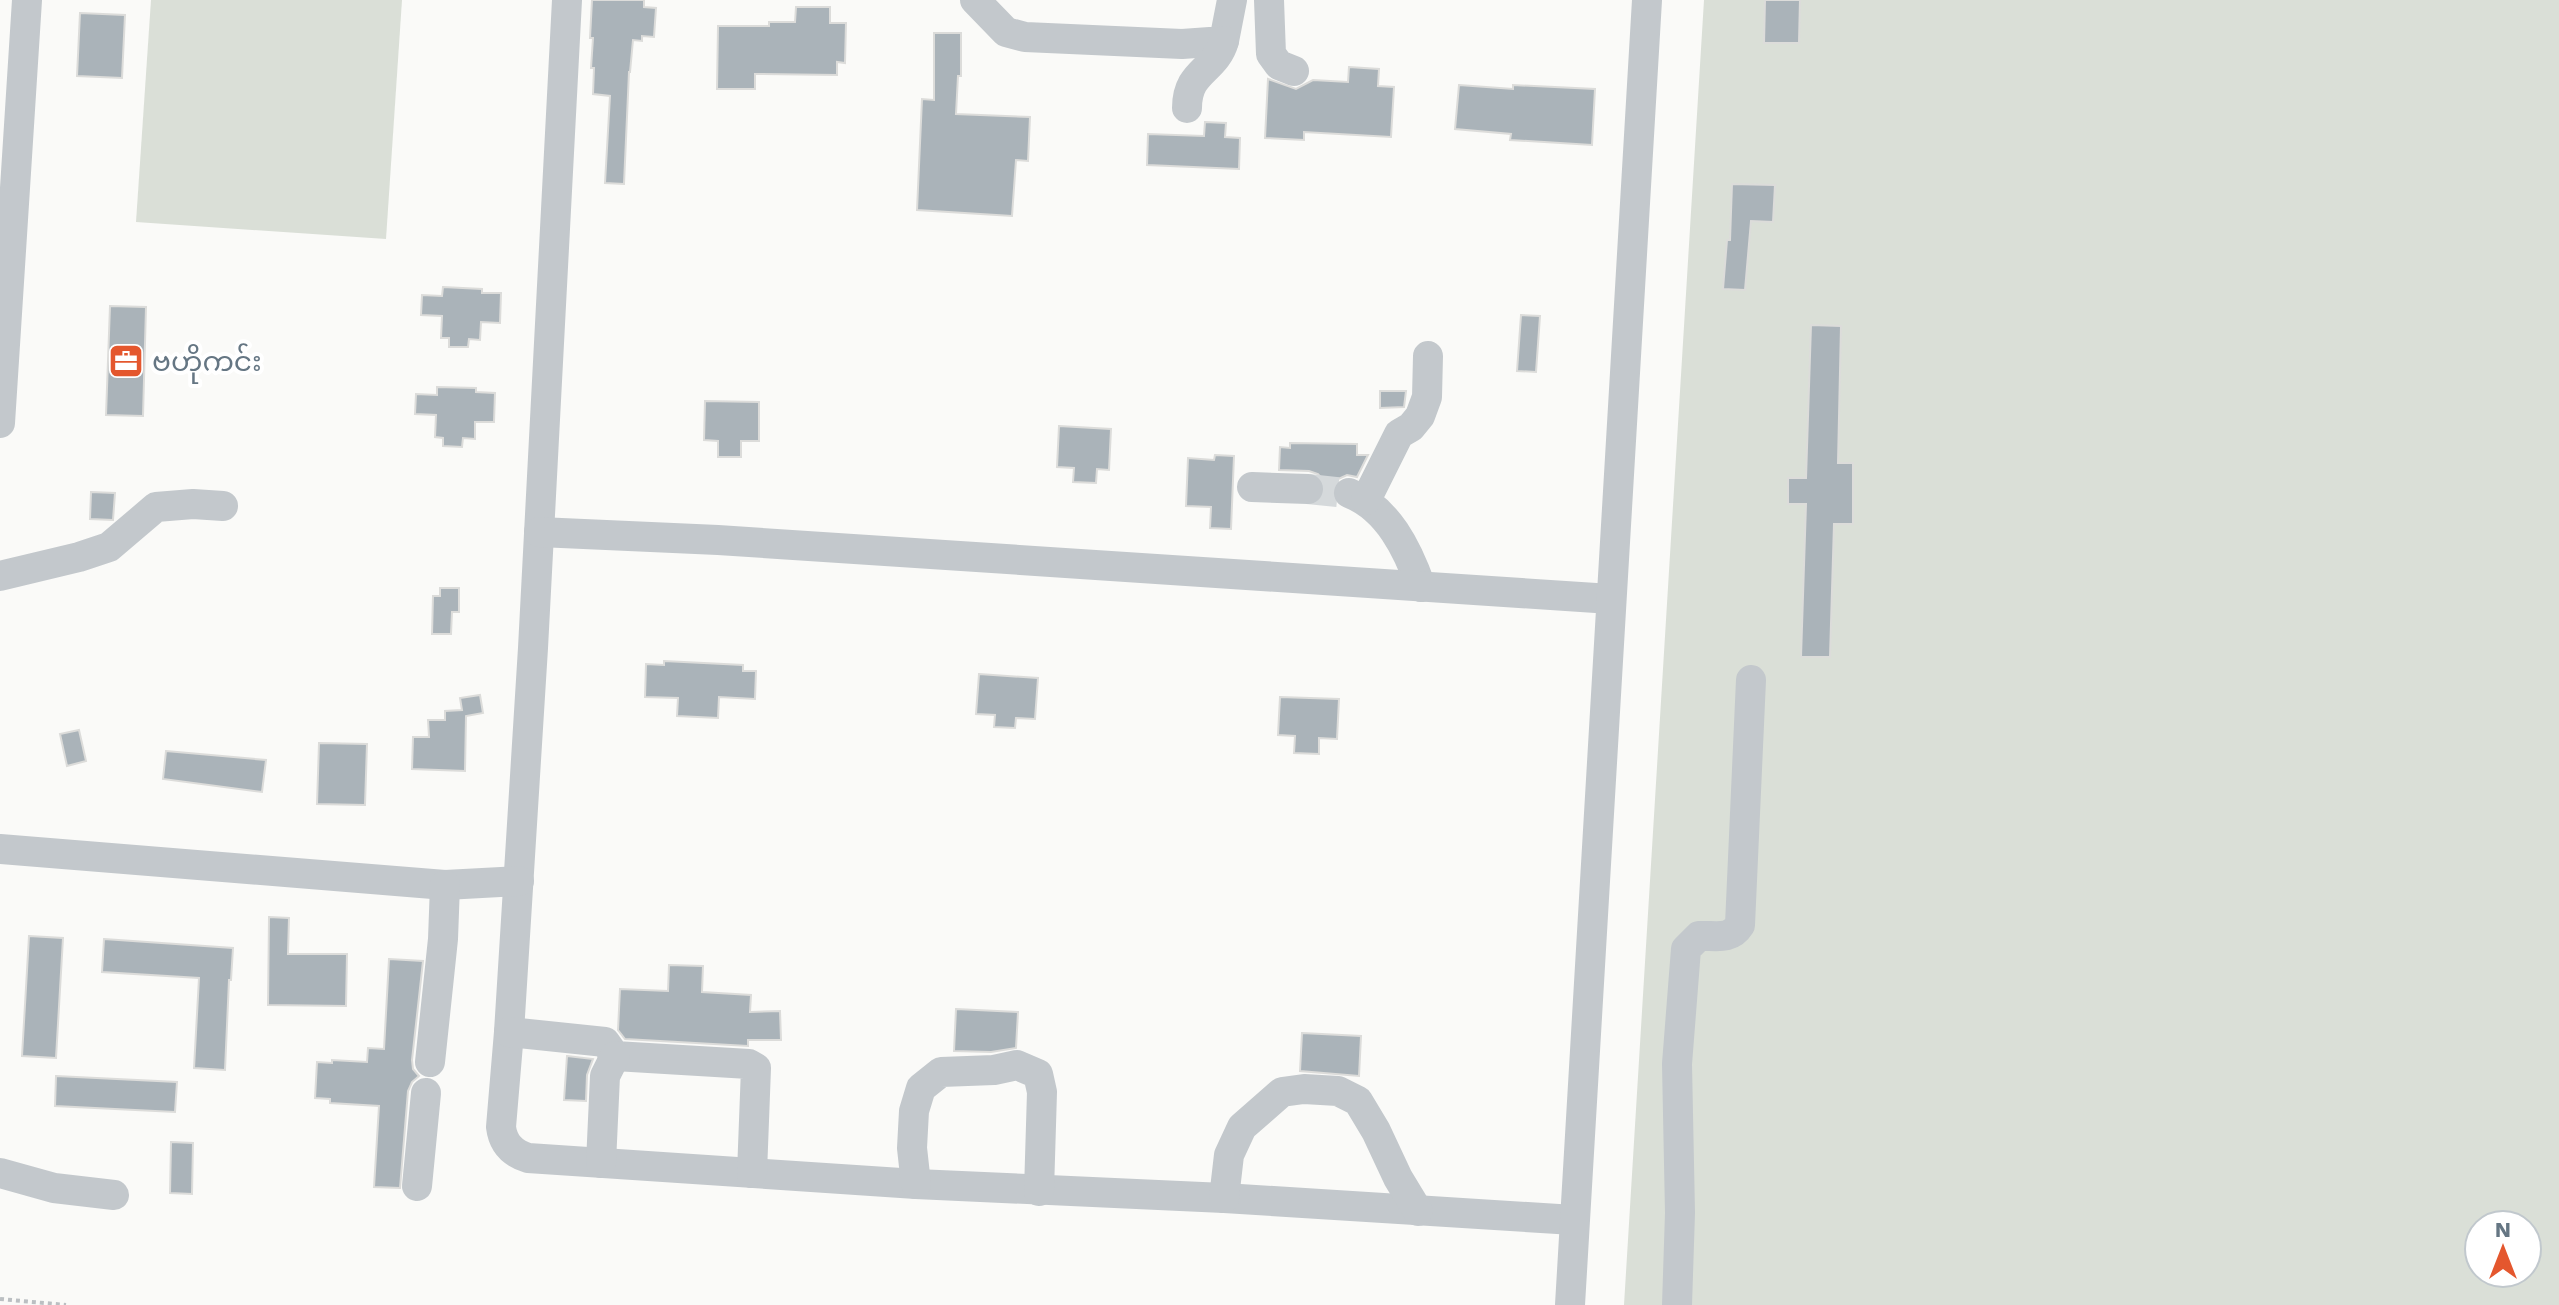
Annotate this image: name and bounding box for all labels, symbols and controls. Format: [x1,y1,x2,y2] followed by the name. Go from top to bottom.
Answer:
[107,342,145,380] office icon: ဗဟိုကင်း
[152,343,262,384] place label: ဗဟိုကင်း
[2463,1209,2543,1289] north arrow
[2495,1217,2511,1242] text: N

